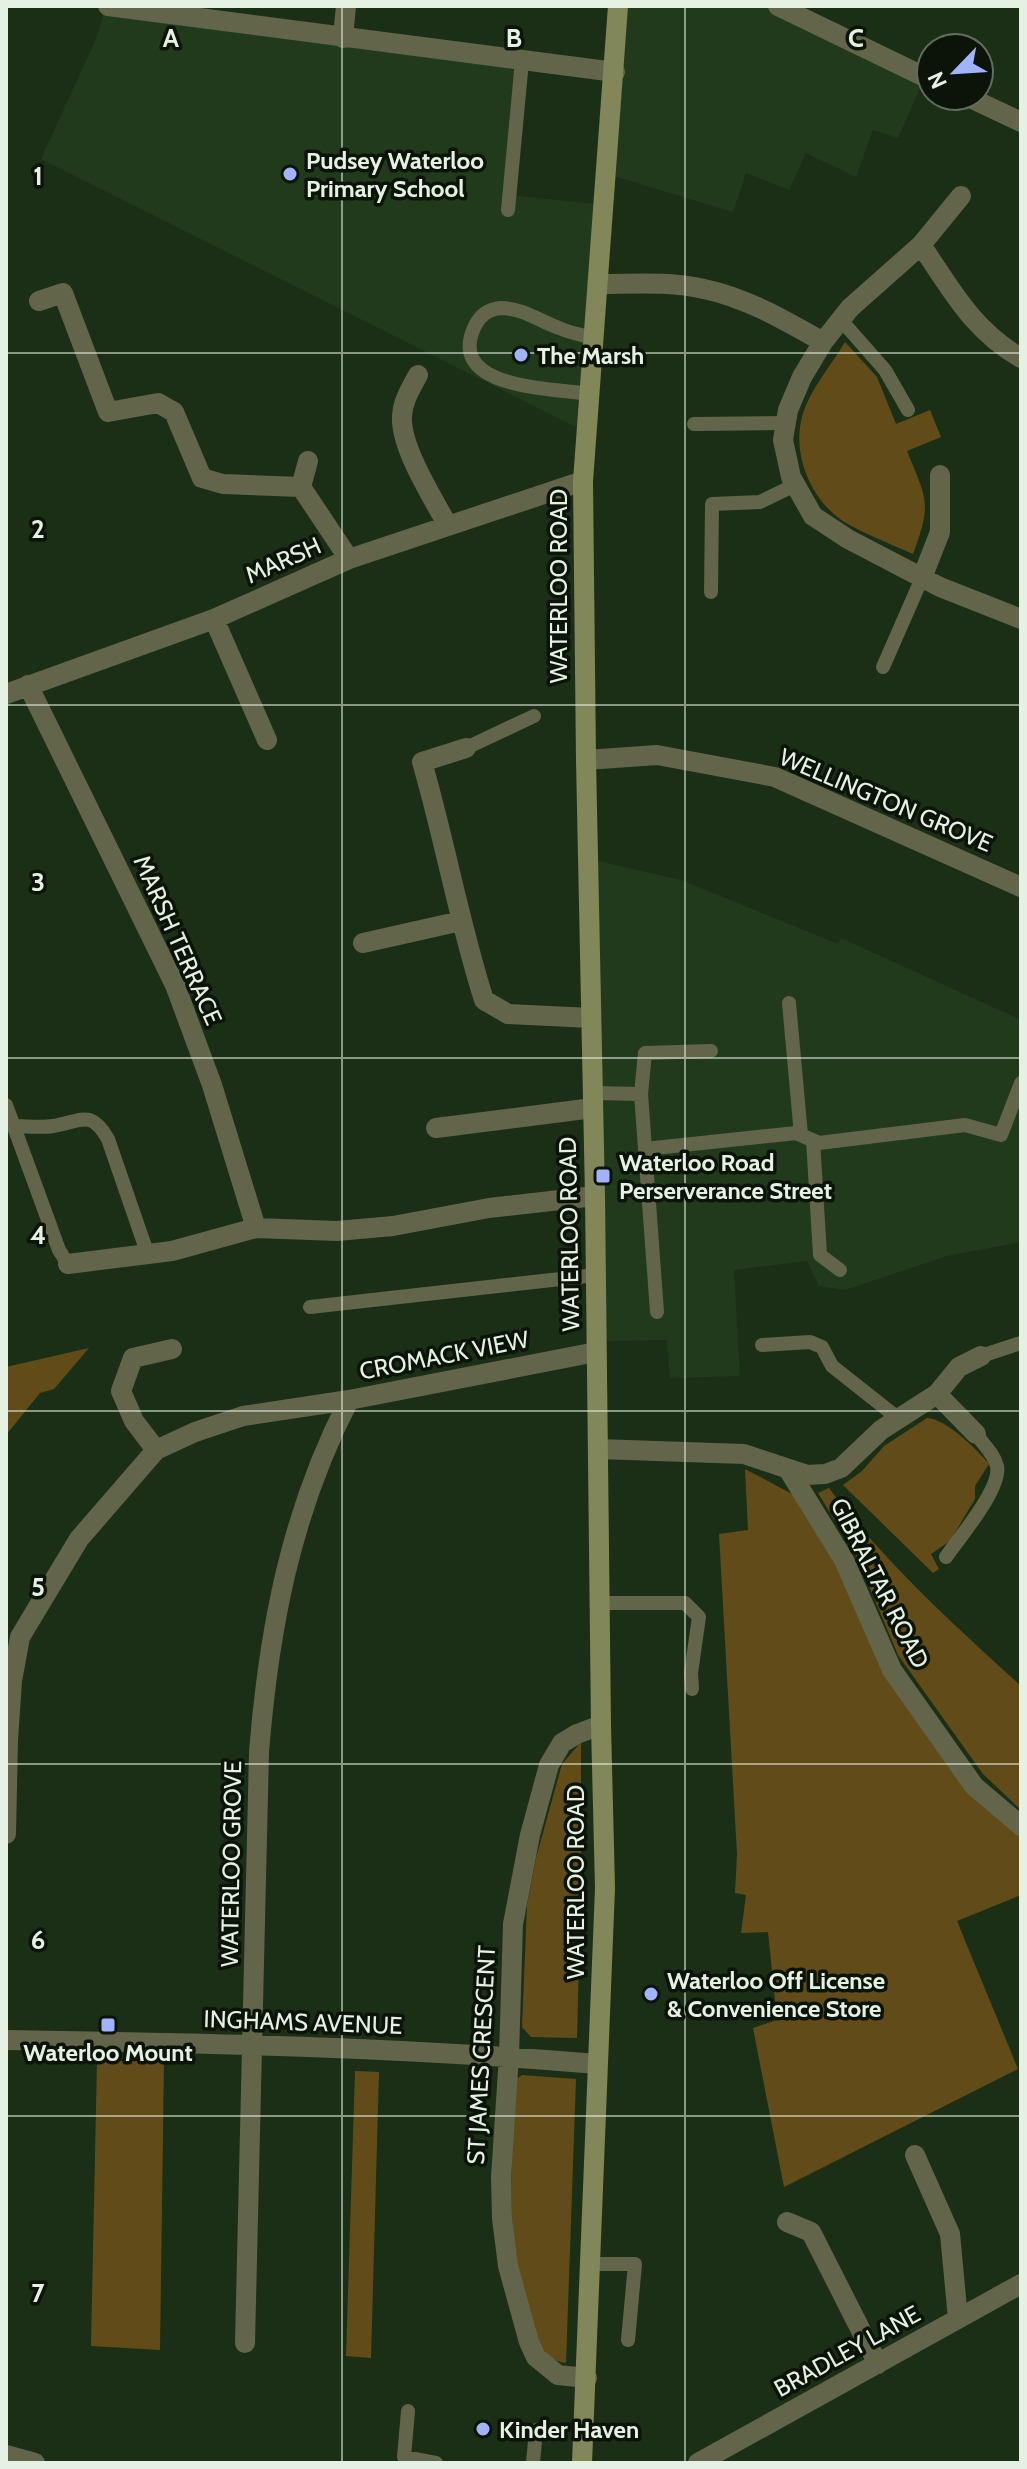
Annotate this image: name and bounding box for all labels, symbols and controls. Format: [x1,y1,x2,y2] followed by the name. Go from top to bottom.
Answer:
[163,22,180,54] text: A
[506,22,522,54] text: B
[848,22,864,54] text: C
[915,32,995,112] north arrow
[922,67,953,93] text: N
[306,146,484,203] place label: Pudsey Waterloo Primary School
[33,160,43,192] text: 1
[281,165,299,183] marker: Pudsey Waterloo Primary School
[537,341,644,370] place label: The Marsh
[512,346,530,364] marker: The Marsh
[544,489,573,683] street label: WATERLOO ROAD
[31,513,45,545] text: 2
[241,531,325,589] street label: MARSH
[775,742,997,858] street label: WELLINGTON GROVE
[128,851,228,1029] street label: MARSH TERRACE
[31,866,45,898] text: 3
[553,1136,585,1332] street label: WATERLOO ROAD
[619,1148,832,1205] place label: Waterloo Road Perserverance Street
[594,1167,612,1185] marker: Waterloo Road Perserverance Street
[30,1219,46,1251] text: 4
[357,1324,532,1386] street label: CROMACK VIEW
[825,1493,935,1673] street label: GIBRALTAR ROAD
[31,1571,45,1603] text: 5
[215,1761,247,1967] street label: WATERLOO GROVE
[561,1785,590,1979] street label: WATERLOO ROAD
[31,1924,45,1956] text: 6
[461,1944,501,2165] street label: ST JAMES CRESCENT
[667,1966,885,2023] place label: Waterloo Off License & Convenience Store
[642,1985,660,2003] marker: Waterloo Off License & Convenience Store
[203,2004,403,2040] street label: INGHAMS AVENUE
[99,2016,117,2034] marker: Waterloo Mount
[23,2038,193,2067] place label: Waterloo Mount
[31,2277,45,2309] text: 7
[769,2299,925,2403] street label: BRADLEY LANE
[499,2415,639,2444] place label: Kinder Haven
[474,2420,492,2438] marker: Kinder Haven

